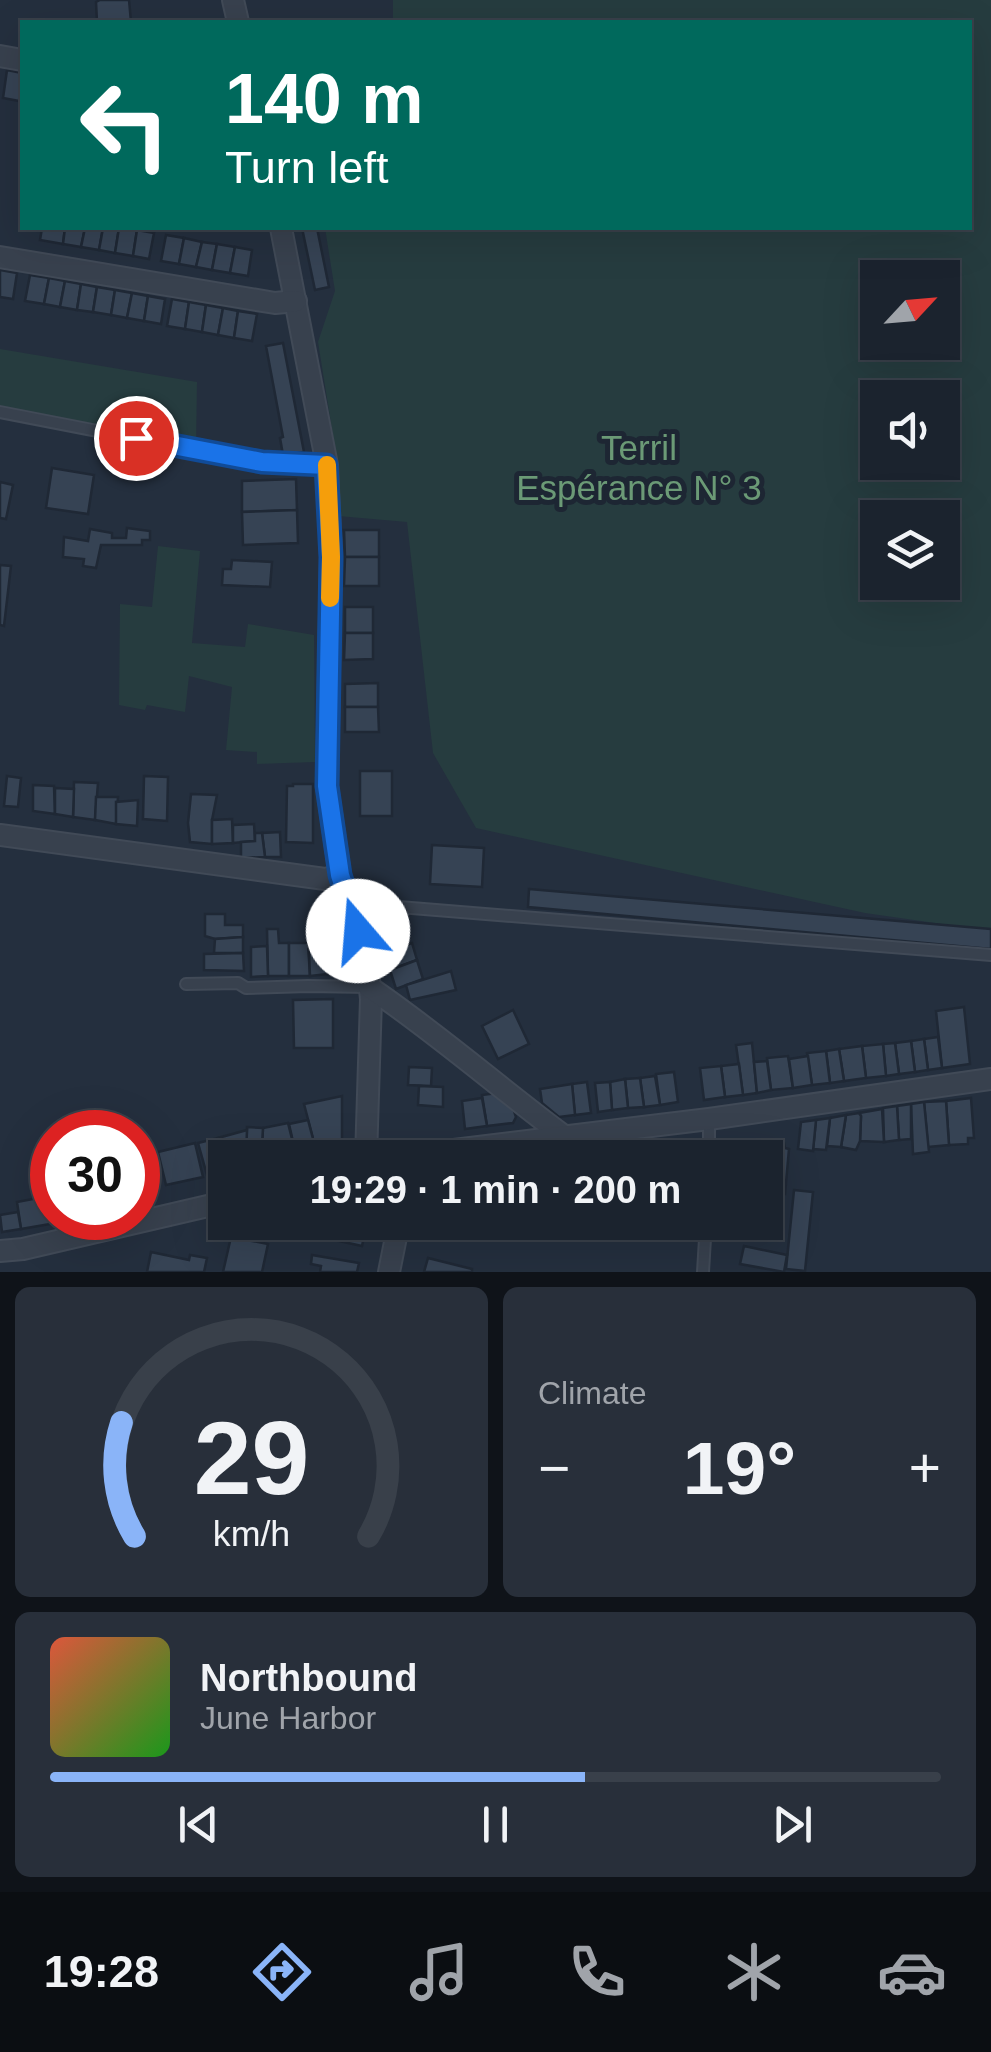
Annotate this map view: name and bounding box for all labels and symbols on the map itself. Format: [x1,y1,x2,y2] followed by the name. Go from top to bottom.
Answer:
[860,260,960,360] north arrow
[94,396,179,481] pin
[516,428,762,507] park label: Terril Espérance N° 3
[306,879,410,983] position arrow
[30,1110,160,1240] speed limit sign: 30

